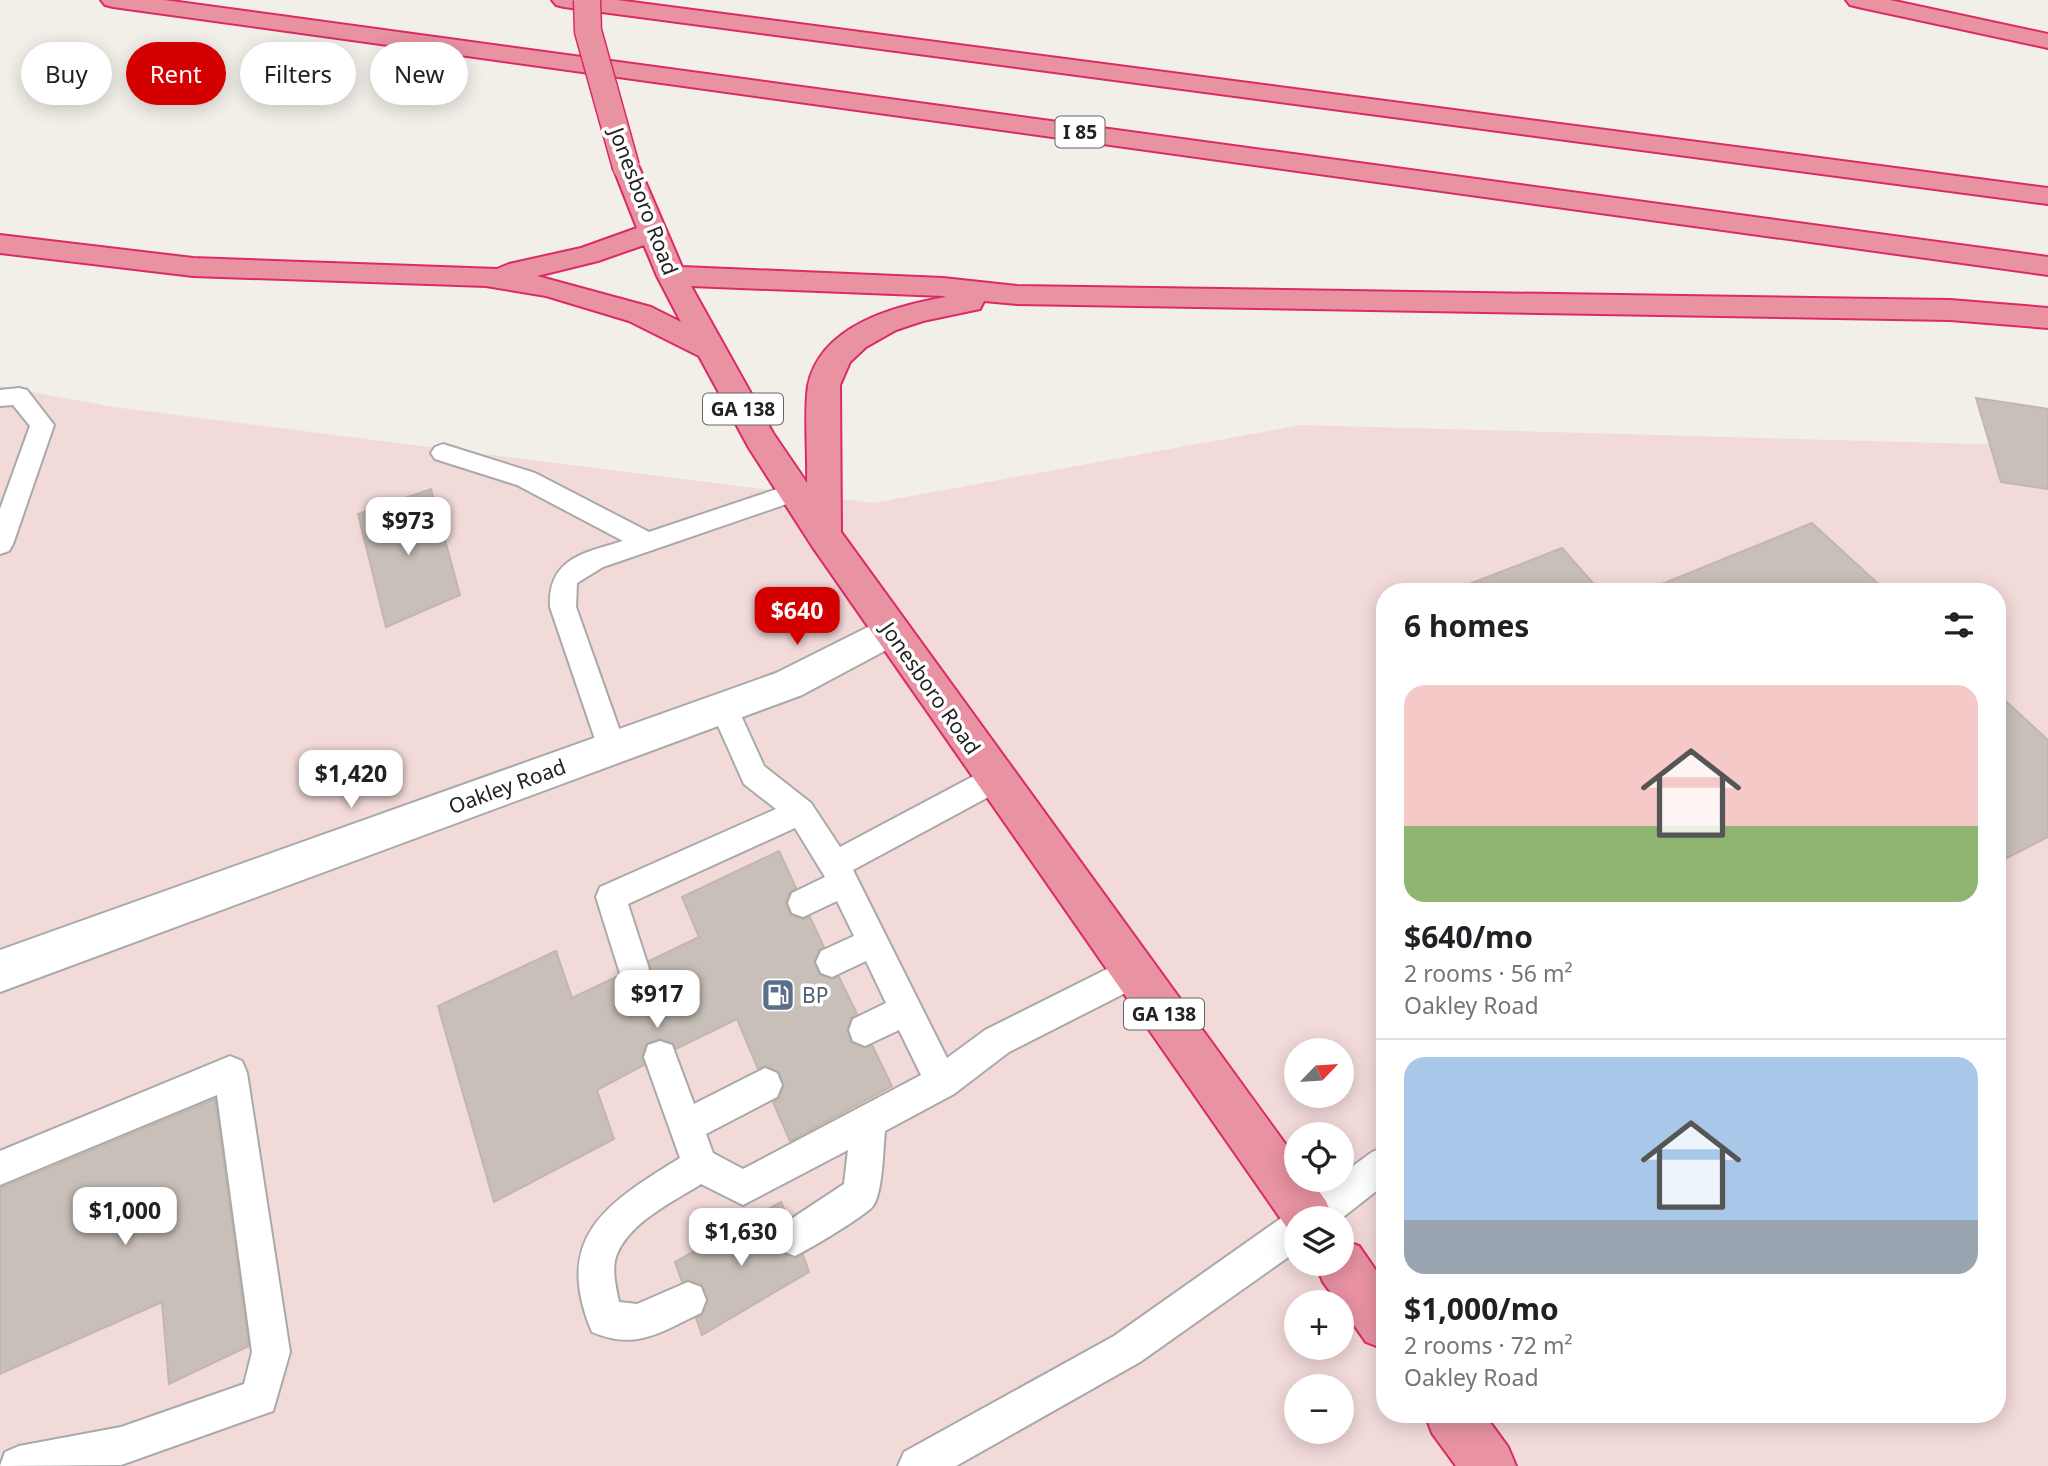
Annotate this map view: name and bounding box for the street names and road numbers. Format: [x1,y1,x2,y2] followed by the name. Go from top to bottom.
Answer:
[1056,116,1104,148] road number: I 85
[602,121,685,279] street label: Jonesboro Road
[703,394,783,424] road number: GA 138
[874,615,987,760] street label: Jonesboro Road
[444,752,570,820] street label: Oakley Road
[1124,998,1204,1030] road number: GA 138

